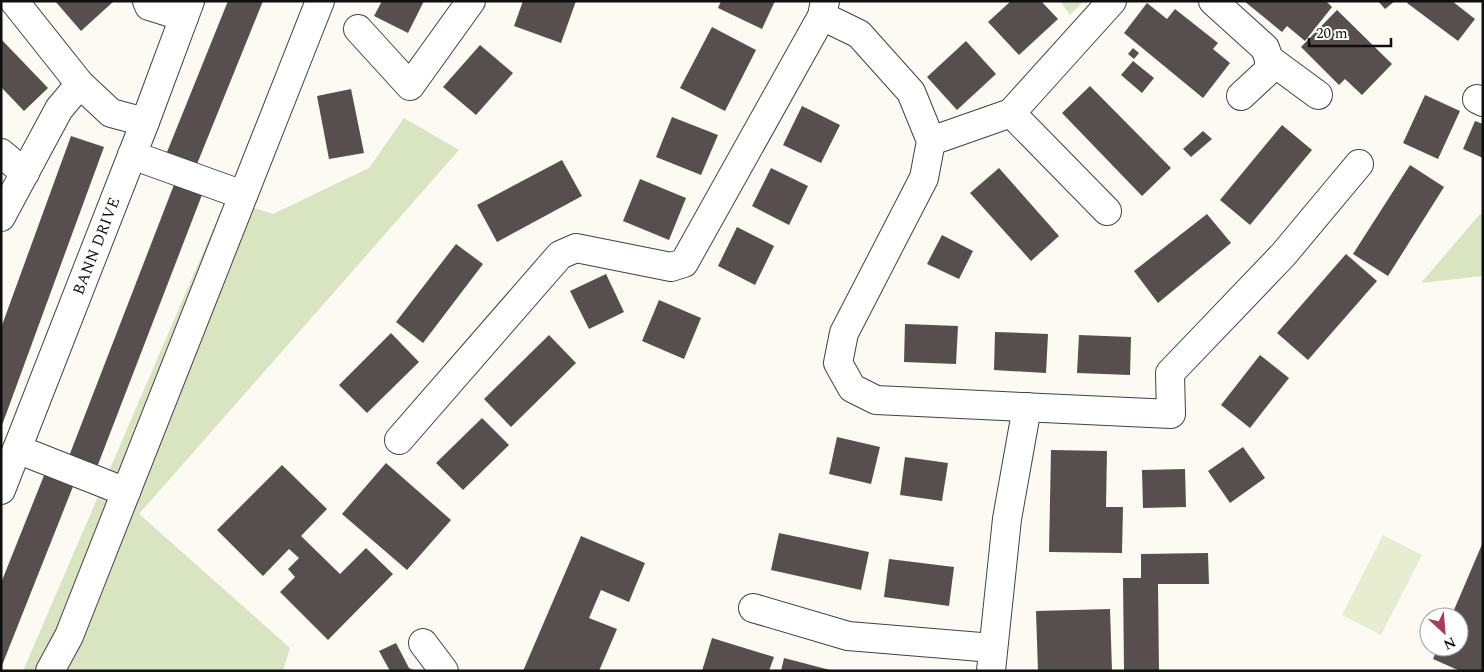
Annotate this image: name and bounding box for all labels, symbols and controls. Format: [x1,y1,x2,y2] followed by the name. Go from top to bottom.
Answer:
[1309,15,1392,47] scale bar
[1316,22,1348,45] text: 20 m
[66,194,126,298] street label: BANN DRIVE
[1419,607,1469,657] north arrow
[1440,631,1459,655] text: N

